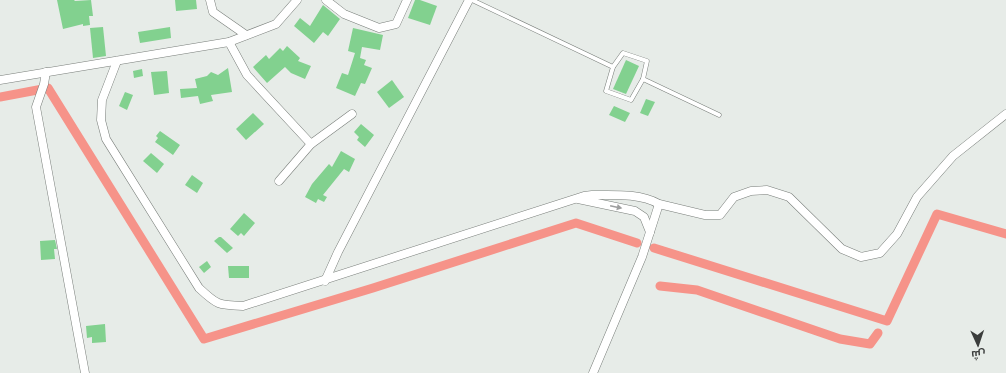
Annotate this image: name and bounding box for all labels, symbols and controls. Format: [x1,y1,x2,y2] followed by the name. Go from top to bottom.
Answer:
[609,205,622,211] one-way arrow
[958,325,998,365] north arrow
[971,348,986,361] text: ش

